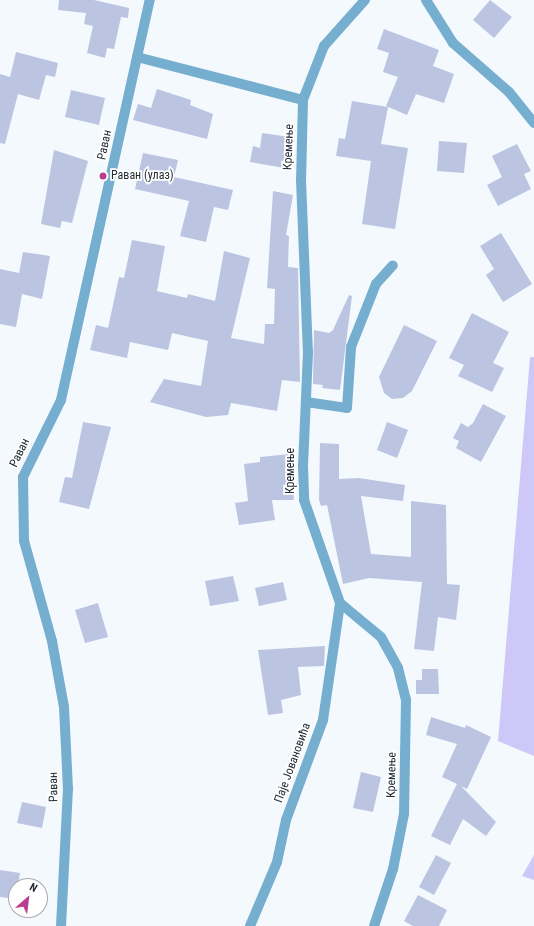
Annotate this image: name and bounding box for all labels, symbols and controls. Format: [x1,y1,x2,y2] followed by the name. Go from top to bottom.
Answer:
[281,124,297,170] street label: Кремење
[95,129,115,161] street label: Раван
[111,169,174,183] place label: Раван (улаз)
[98,171,108,181] marker: Раван (улаз)
[7,436,33,470] street label: Раван
[284,448,298,494] street label: Кремење
[272,721,314,805] street label: Паје Јовановића
[384,752,400,798] street label: Кремење
[47,772,61,802] street label: Раван
[8,878,48,918] north arrow
[27,881,39,895] text: N

